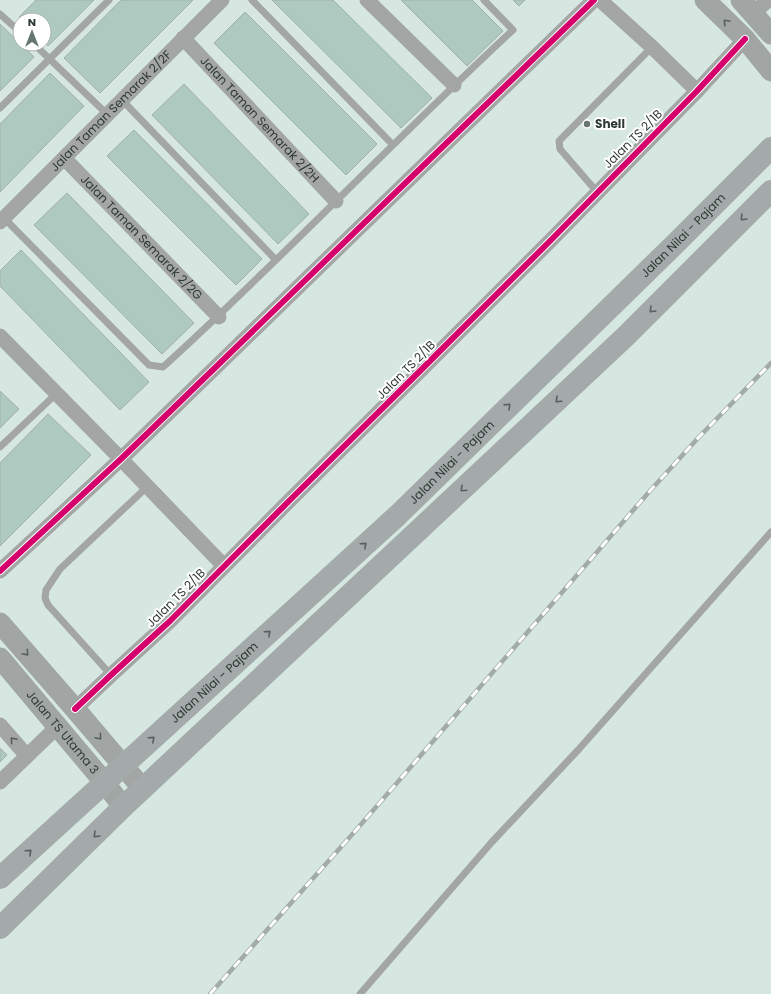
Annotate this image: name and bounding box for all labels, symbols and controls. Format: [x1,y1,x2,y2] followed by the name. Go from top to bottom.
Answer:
[12,12,52,52] north arrow
[28,14,36,30] text: N
[723,19,731,27] one-way arrow
[46,46,175,175] street label: Jalan Taman Semarak 2/2F
[197,52,323,186] street label: Jalan Taman Semarak 2/2H
[599,105,666,172] street label: Jalan TS 2/1B
[595,115,625,132] place label: Shell
[582,119,592,129] marker: Shell
[77,171,207,303] street label: Jalan Taman Semarak 2/2G
[637,189,729,281] street label: Jalan Nilai - Pajam
[741,213,748,221] one-way arrow
[649,305,657,313] one-way arrow
[372,336,439,403] street label: Jalan TS 2/1B
[555,395,563,403] one-way arrow
[503,404,511,411] one-way arrow
[405,416,498,508] street label: Jalan Nilai - Pajam
[460,484,468,492] one-way arrow
[359,542,367,550] one-way arrow
[142,564,209,631] street label: Jalan TS 2/1B
[263,630,271,637] one-way arrow
[166,638,262,727] street label: Jalan Nilai - Pajam
[21,648,28,655] one-way arrow
[23,686,103,777] street label: Jalan TS Utama 3
[94,733,101,740] one-way arrow
[147,737,154,744] one-way arrow
[11,738,18,745] one-way arrow
[93,830,101,837] one-way arrow
[24,849,32,857] one-way arrow

